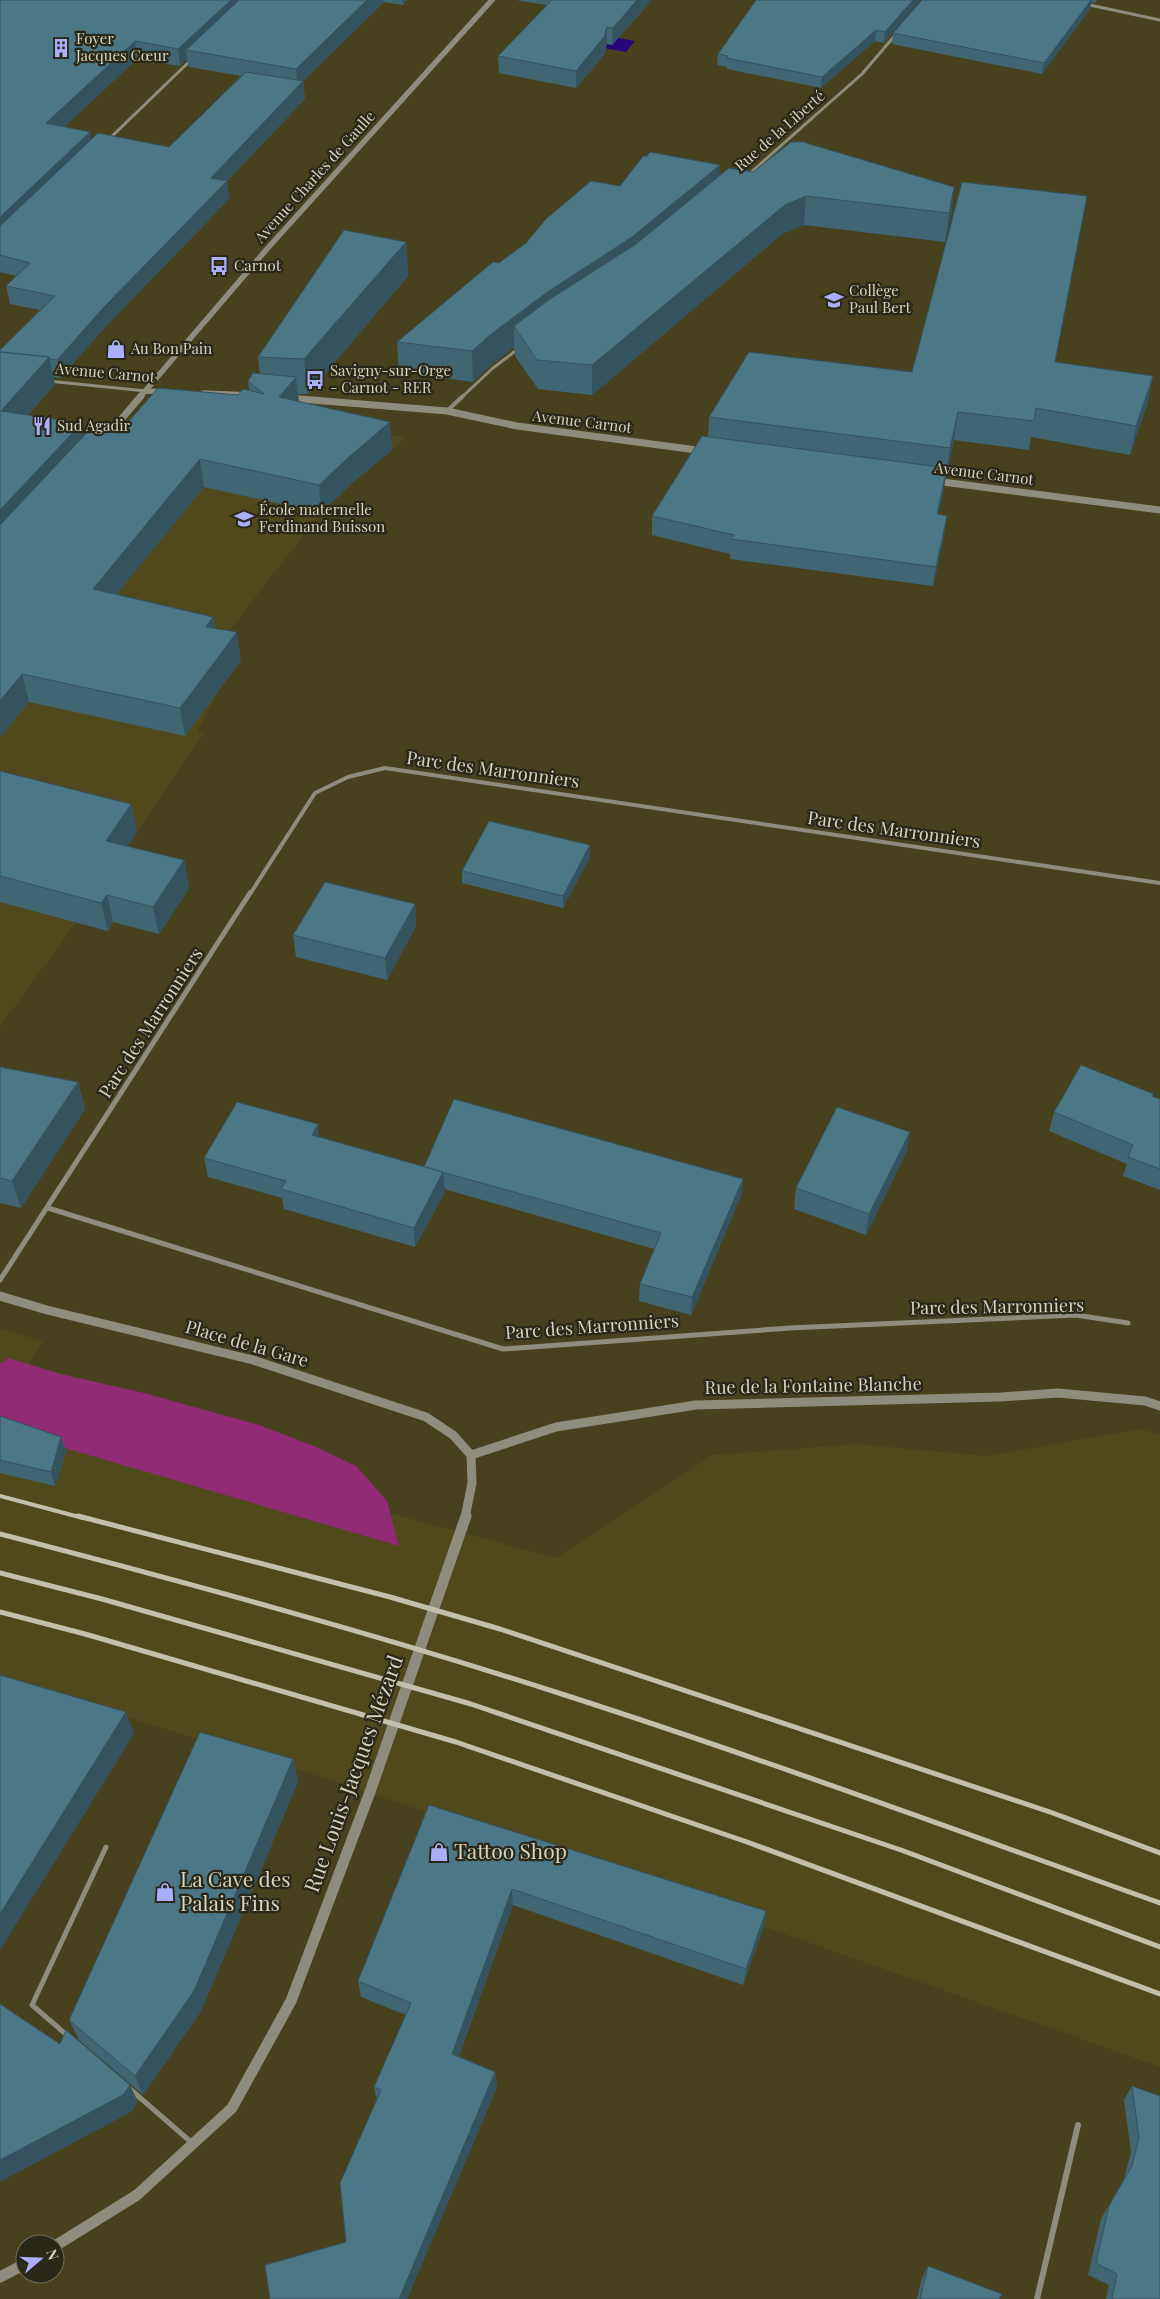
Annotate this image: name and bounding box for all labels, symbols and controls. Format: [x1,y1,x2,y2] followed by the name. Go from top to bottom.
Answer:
[75,28,169,65] place label: Foyer Jacques Cœur
[50,37,72,59] building icon: Foyer Jacques Cœur
[730,85,829,175] street label: Rue de la Liberté
[249,106,379,247] street label: Avenue Charles de Gaulle
[208,255,230,277] bus stop icon: Carnot
[234,255,282,275] place label: Carnot
[849,280,911,317] place label: Collège Paul Bert
[823,289,845,311] school or university icon: Collège Paul Bert
[105,338,127,360] shop icon: Au Bon Pain
[130,338,212,358] place label: Au Bon Pain
[53,358,157,386] street label: Avenue Carnot
[330,360,451,397] place label: Savigny-sur-Orge - Carnot - RER
[304,369,326,391] bus stop icon: Savigny-sur-Orge - Carnot - RER
[530,405,634,437] street label: Avenue Carnot
[31,415,53,437] restaurant icon: Sud Agadir
[57,415,131,435] place label: Sud Agadir
[932,457,1036,489] street label: Avenue Carnot
[259,499,385,536] place label: École maternelle Ferdinand Buisson
[233,508,255,530] school or university icon: École maternelle Ferdinand Buisson
[405,745,581,793] street label: Parc des Marronniers
[806,805,982,853] street label: Parc des Marronniers
[93,943,208,1102] street label: Parc des Marronniers
[910,1292,1084,1320] street label: Parc des Marronniers
[504,1308,680,1344] street label: Parc des Marronniers
[183,1314,312,1372] street label: Place de la Gare
[704,1371,922,1399] street label: Rue de la Fontaine Blanche
[296,1651,408,1896] street label: Rue Louis-Jacques Mézard
[454,1836,567,1864] place label: Tattoo Shop
[428,1841,450,1863] shop icon: Tattoo Shop
[180,1864,291,1916] place label: La Cave des Palais Fins
[154,1881,176,1903] shop icon: La Cave des Palais Fins
[15,2234,65,2284] north arrow
[42,2247,63,2262] text: N

